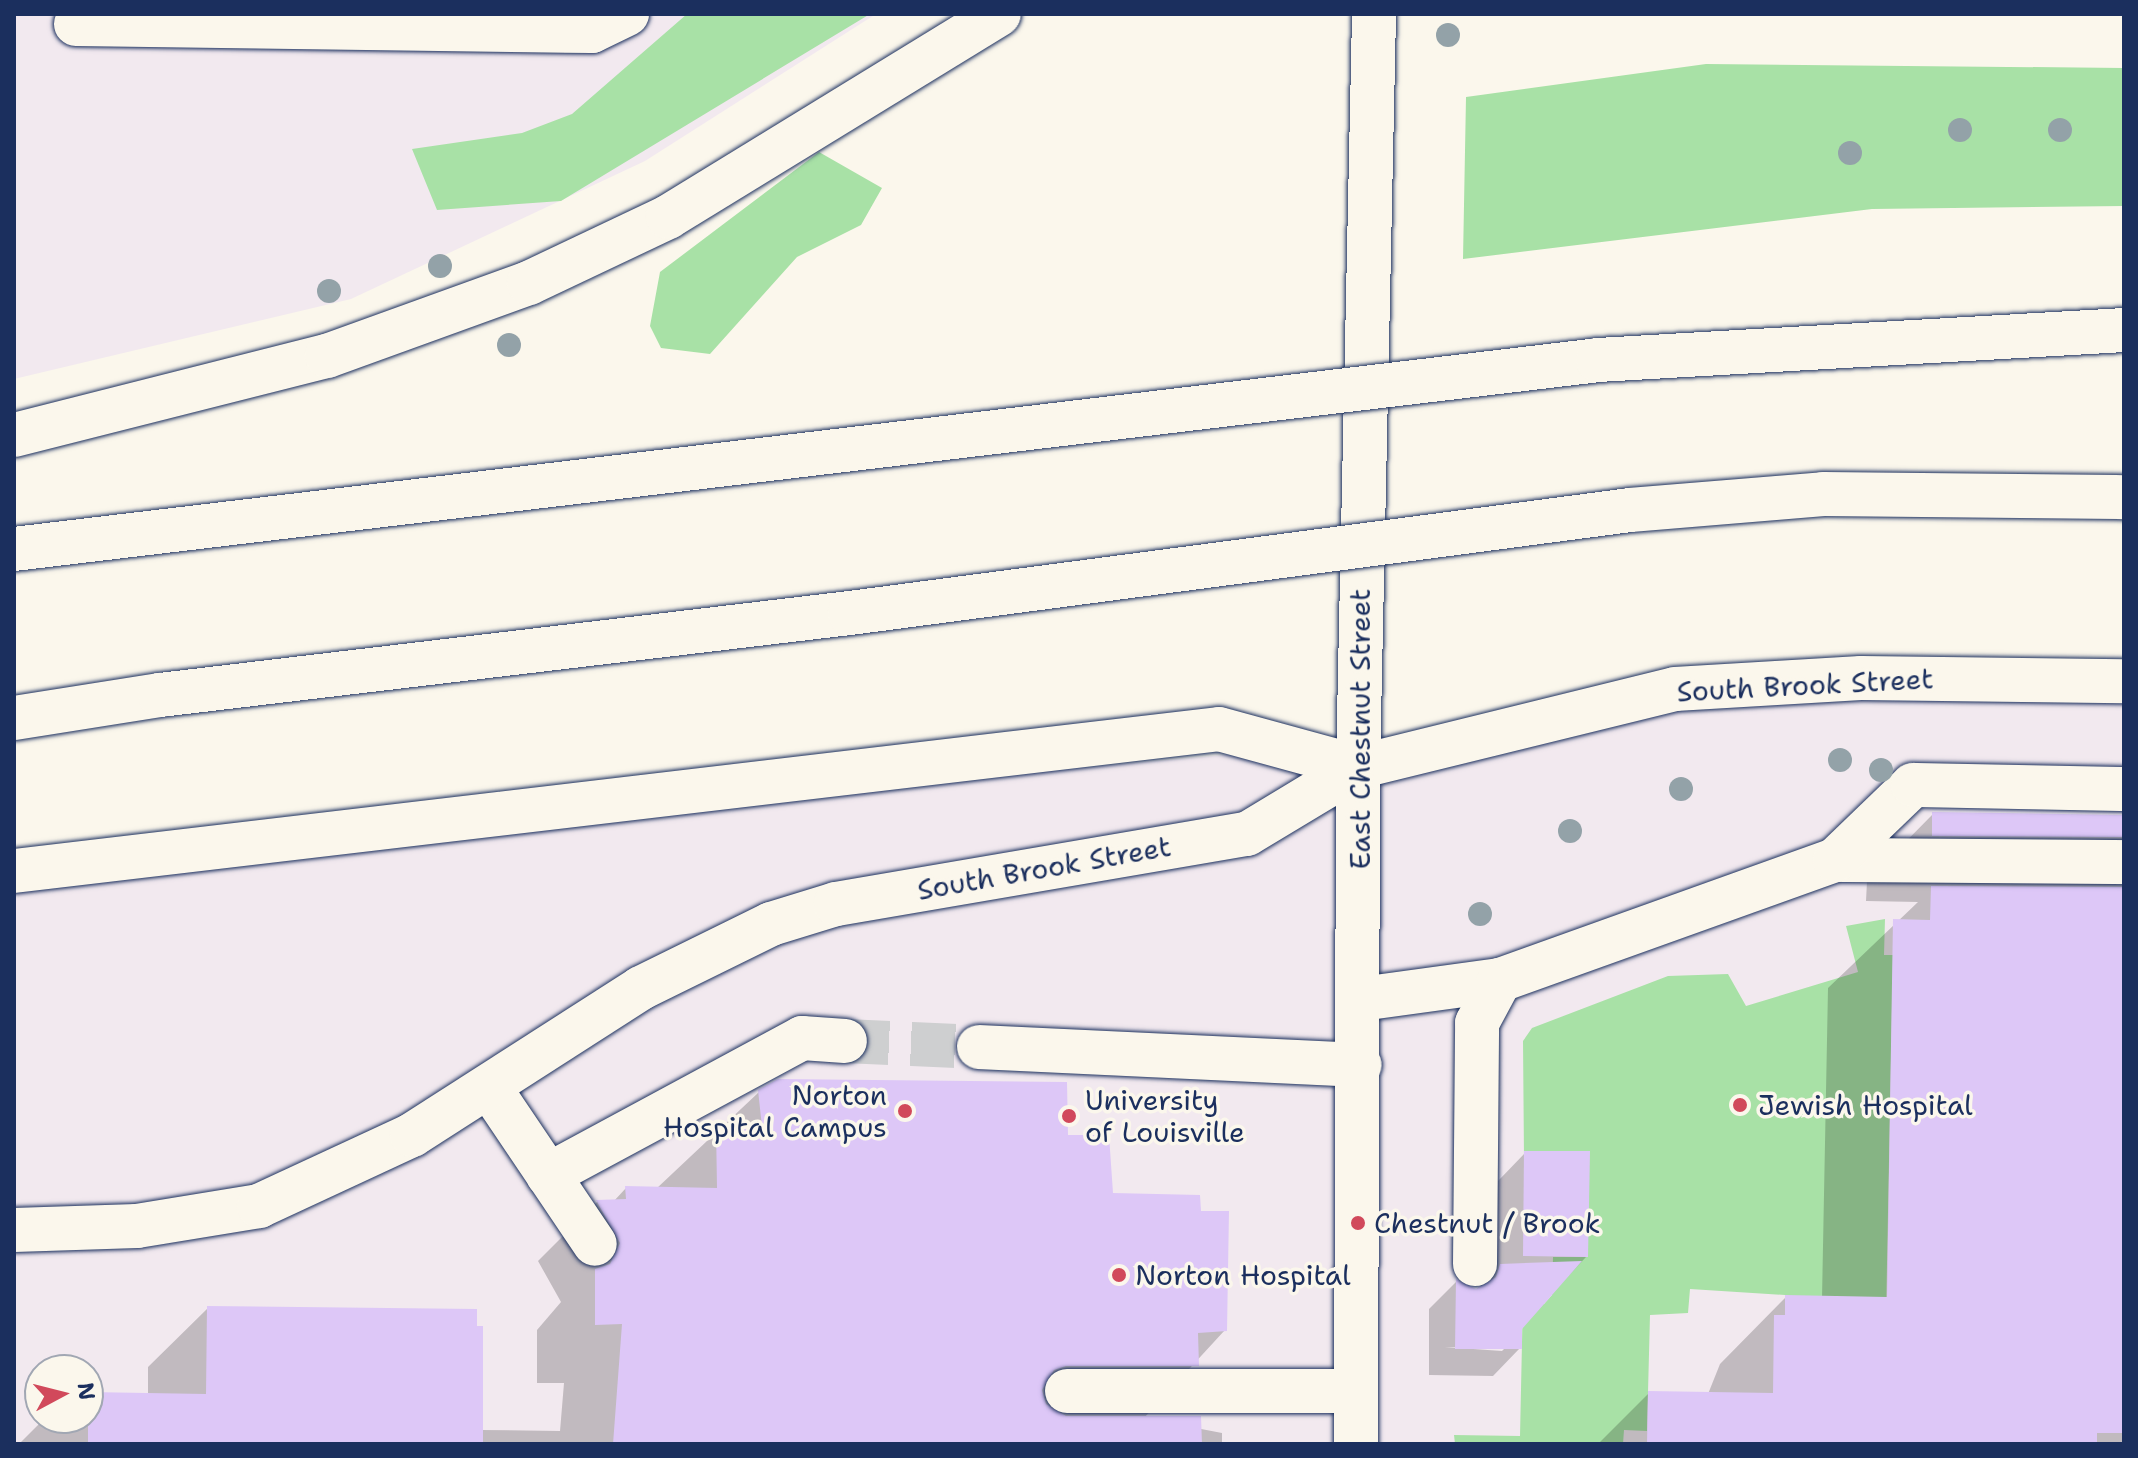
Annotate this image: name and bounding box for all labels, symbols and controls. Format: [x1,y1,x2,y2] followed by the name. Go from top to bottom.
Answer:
[1343,589,1377,869] street label: East Chestnut Street
[1676,662,1934,708] street label: South Brook Street
[915,829,1173,907] street label: South Brook Street
[663,1078,887,1144] place label: Norton Hospital Campus
[1085,1083,1245,1149] place label: University of Louisville
[1758,1088,1973,1122] place label: Jewish Hospital
[1729,1094,1751,1116] marker: Jewish Hospital
[894,1100,916,1122] marker: Norton Hospital Campus
[1060,1107,1078,1125] marker: University of Louisville
[1374,1206,1601,1240] place label: Chestnut / Brook
[1349,1214,1367,1232] marker: Chestnut / Brook
[1135,1258,1351,1292] place label: Norton Hospital
[1110,1266,1128,1284] marker: Norton Hospital
[24,1354,104,1434] north arrow
[71,1381,102,1402] text: N

